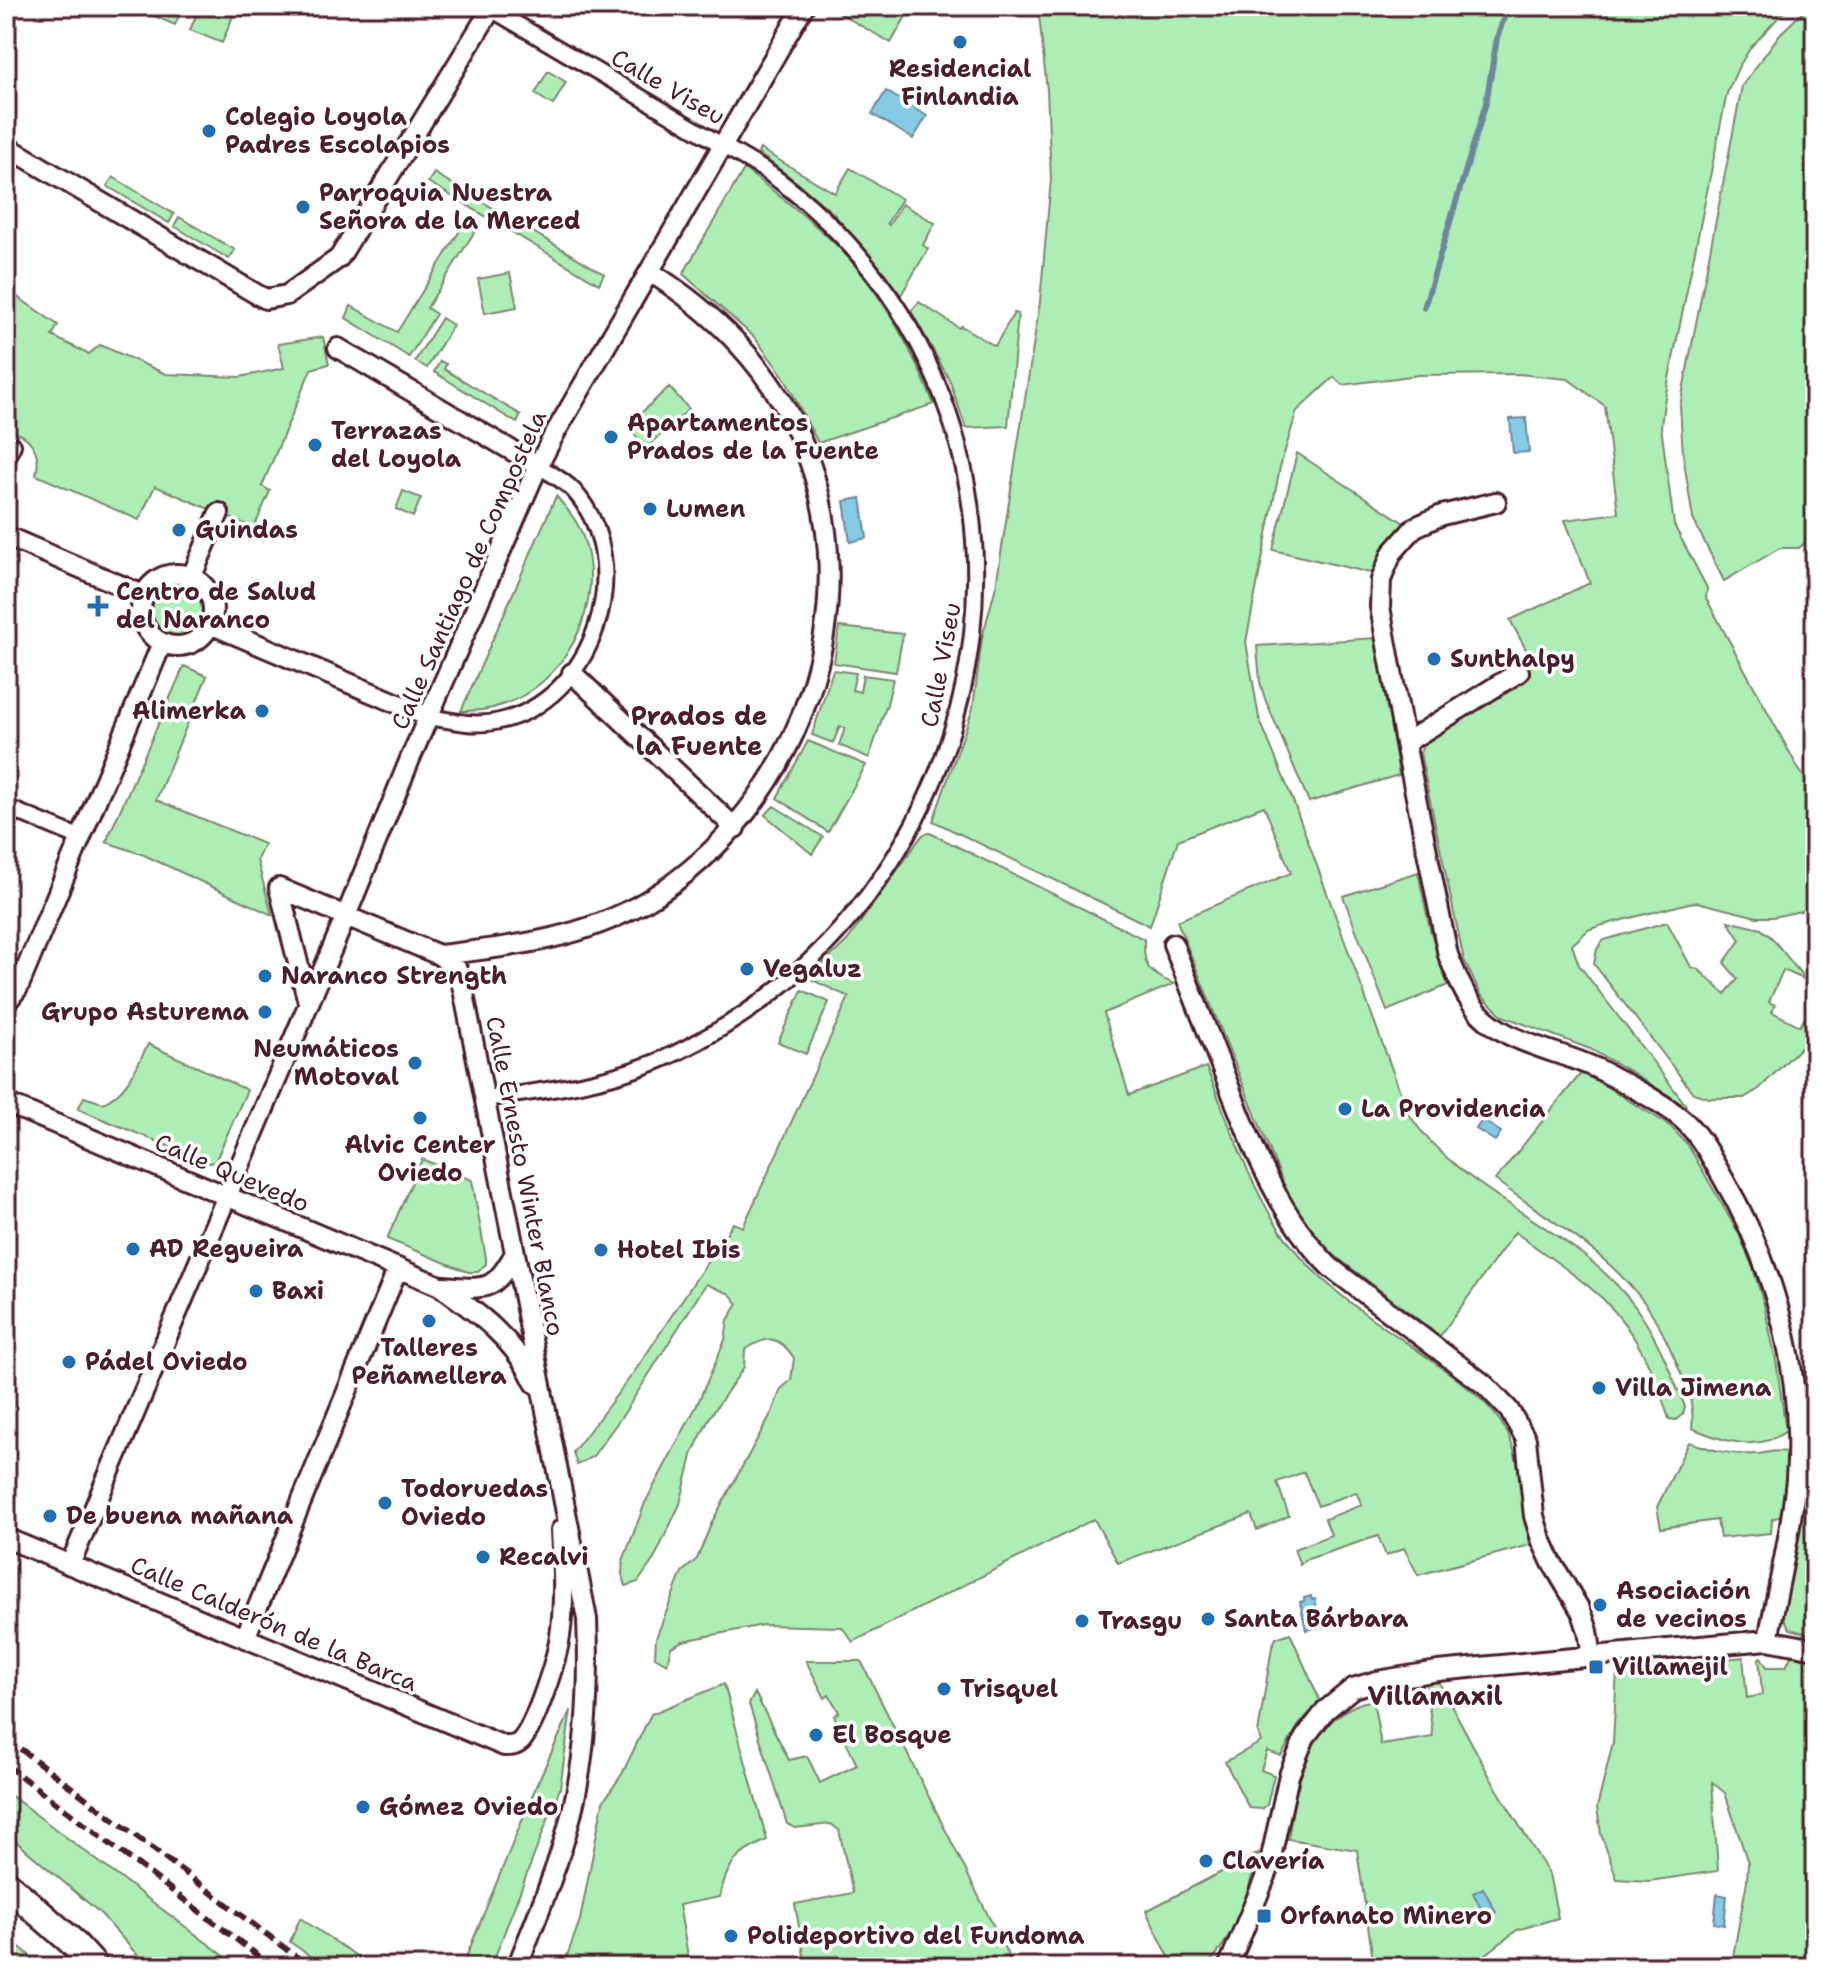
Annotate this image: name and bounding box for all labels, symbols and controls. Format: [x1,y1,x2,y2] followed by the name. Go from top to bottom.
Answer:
[951,33,969,51] marker: Residencial Finlandia
[605,42,731,132] street label: Calle Viseu
[889,53,1031,113] place label: Residencial Finlandia
[225,101,450,161] place label: Colegio Loyola Padres Escolapios
[200,122,218,140] marker: Colegio Loyola Padres Escolapios
[319,177,581,237] place label: Parroquia Nuestra Señora de la Merced
[294,198,312,216] marker: Parroquia Nuestra Señora de la Merced
[384,405,554,735] street label: Calle Santiago de Compostela
[627,407,879,467] place label: Apartamentos Prados de la Fuente
[331,415,462,475] place label: Terrazas del Loyola
[602,428,620,446] marker: Apartamentos Prados de la Fuente
[306,436,324,454] marker: Terrazas del Loyola
[666,493,745,525] place label: Lumen
[641,500,659,518] marker: Lumen
[195,514,298,546] place label: Guindas
[170,521,188,539] marker: Guindas
[116,576,316,636] place label: Centro de Salud del Naranco
[87,595,109,617] marker: Centro de Salud del Naranco
[913,600,969,730] street label: Calle Viseu
[1450,643,1575,675] place label: Sunthalpy
[1425,650,1443,668] marker: Sunthalpy
[132,695,247,727] place label: Alimerka
[631,698,767,763] district label: Prados de la Fuente
[253,702,271,720] marker: Alimerka
[763,953,862,985] place label: Vegaluz
[281,960,507,992] place label: Naranco Strength
[738,960,756,978] marker: Vegaluz
[256,967,274,985] marker: Naranco Strength
[41,996,250,1028] place label: Grupo Asturema
[256,1003,274,1021] marker: Grupo Asturema
[478,1013,572,1339] street label: Calle Ernesto Winter Blanco
[253,1033,399,1093] place label: Neumáticos Motoval
[406,1054,424,1072] marker: Neumáticos Motoval
[1361,1093,1546,1125] place label: La Providencia
[1336,1100,1354,1118] marker: La Providencia
[411,1109,429,1127] marker: Alvic Center Oviedo
[150,1126,314,1220] street label: Calle Quevedo
[344,1129,496,1189] place label: Alvic Center Oviedo
[149,1233,304,1265] place label: AD Regueira
[617,1234,741,1266] place label: Hotel Ibis
[124,1240,142,1258] marker: AD Regueira
[592,1241,610,1259] marker: Hotel Ibis
[272,1275,324,1307] place label: Baxi
[247,1282,265,1300] marker: Baxi
[420,1312,438,1330] marker: Talleres Peñamellera
[351,1332,507,1392] place label: Talleres Peñamellera
[85,1346,248,1378] place label: Pádel Oviedo
[60,1353,78,1371] marker: Pádel Oviedo
[1615,1372,1772,1404] place label: Villa Jimena
[1590,1379,1608,1397] marker: Villa Jimena
[401,1473,548,1533] place label: Todoruedas Oviedo
[376,1494,394,1512] marker: Todoruedas Oviedo
[66,1500,294,1532] place label: De buena mañana
[41,1507,59,1525] marker: De buena mañana
[499,1541,589,1573] place label: Recalvi
[474,1548,492,1566] marker: Recalvi
[126,1549,422,1699] street label: Calle Calderón de la Barca
[1616,1575,1750,1635] place label: Asociación de vecinos
[1591,1596,1609,1614] marker: Asociación de vecinos
[1224,1603,1409,1635] place label: Santa Bárbara
[1098,1605,1182,1637] place label: Trasgu
[1199,1610,1217,1628] marker: Santa Bárbara
[1073,1612,1091,1630] marker: Trasgu
[1612,1651,1728,1683] place label: Villamejil
[1587,1658,1605,1676] marker: Villamejil
[960,1673,1058,1705] place label: Trisquel
[1367,1678,1503,1713] district label: Villamaxil
[935,1680,953,1698] marker: Trisquel
[832,1719,952,1751] place label: El Bosque
[807,1726,825,1744] marker: El Bosque
[379,1791,558,1823] place label: Gómez Oviedo
[354,1798,372,1816] marker: Gómez Oviedo
[1222,1845,1325,1877] place label: Clavería
[1197,1852,1215,1870] marker: Clavería
[1280,1900,1492,1932] place label: Orfanato Minero
[1255,1907,1273,1925] marker: Orfanato Minero
[747,1920,1085,1952] place label: Polideportivo del Fundoma
[722,1927,740,1945] marker: Polideportivo del Fundoma

